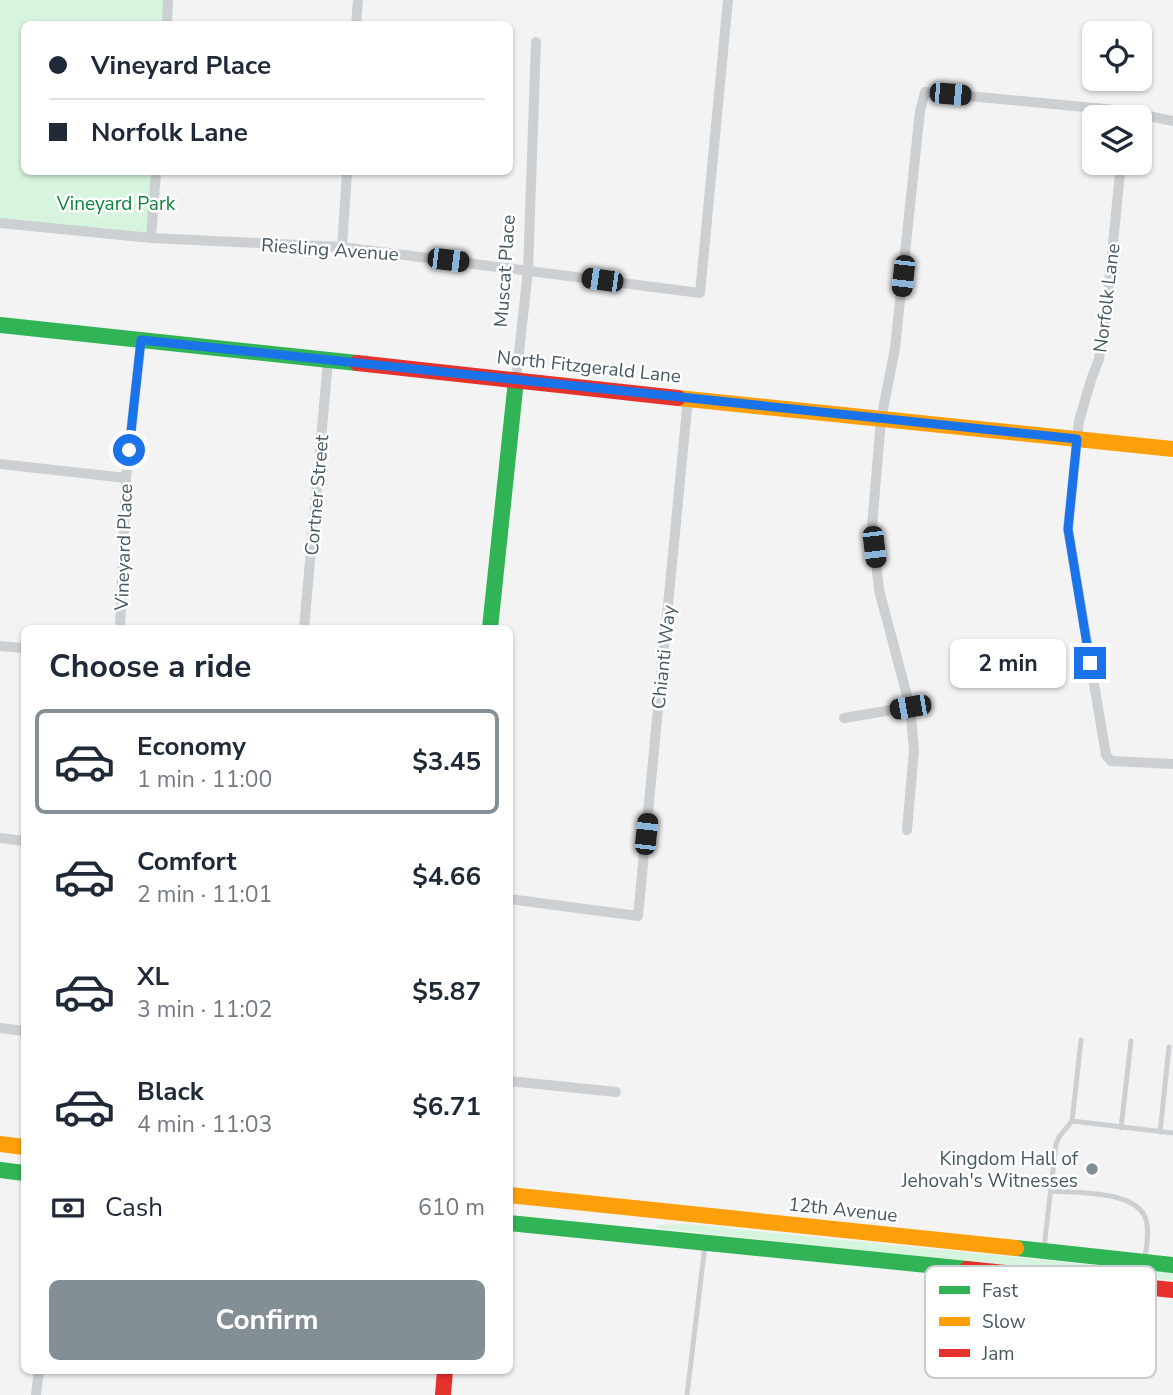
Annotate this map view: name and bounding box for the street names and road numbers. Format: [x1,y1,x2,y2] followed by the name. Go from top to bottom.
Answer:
[488,214,522,328] street label: Muscat Place
[260,232,400,268] street label: Riesling Avenue
[1087,242,1127,354] street label: Norfolk Lane
[495,344,682,390] street label: North Fitzgerald Lane
[299,433,335,557] street label: Cortner Street
[109,483,139,612] street label: Vineyard Place
[646,604,682,710] street label: Chianti Way
[787,1191,899,1229] street label: 12th Avenue

